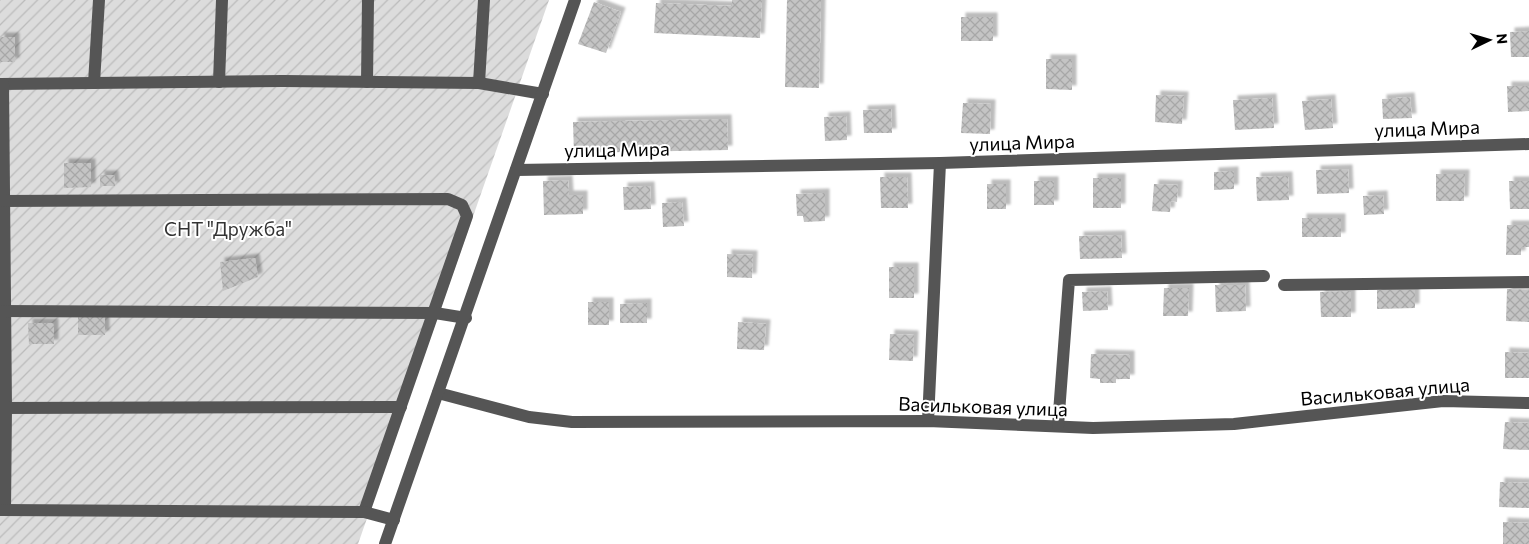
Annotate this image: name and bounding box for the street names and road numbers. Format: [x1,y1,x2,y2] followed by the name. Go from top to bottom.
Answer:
[1374,115,1480,141] street label: улица Мира
[969,129,1075,155] street label: улица Мира
[564,137,670,161] street label: улица Мира
[1299,372,1471,410] street label: Васильковая улица
[898,392,1068,420] street label: Васильковая улица

